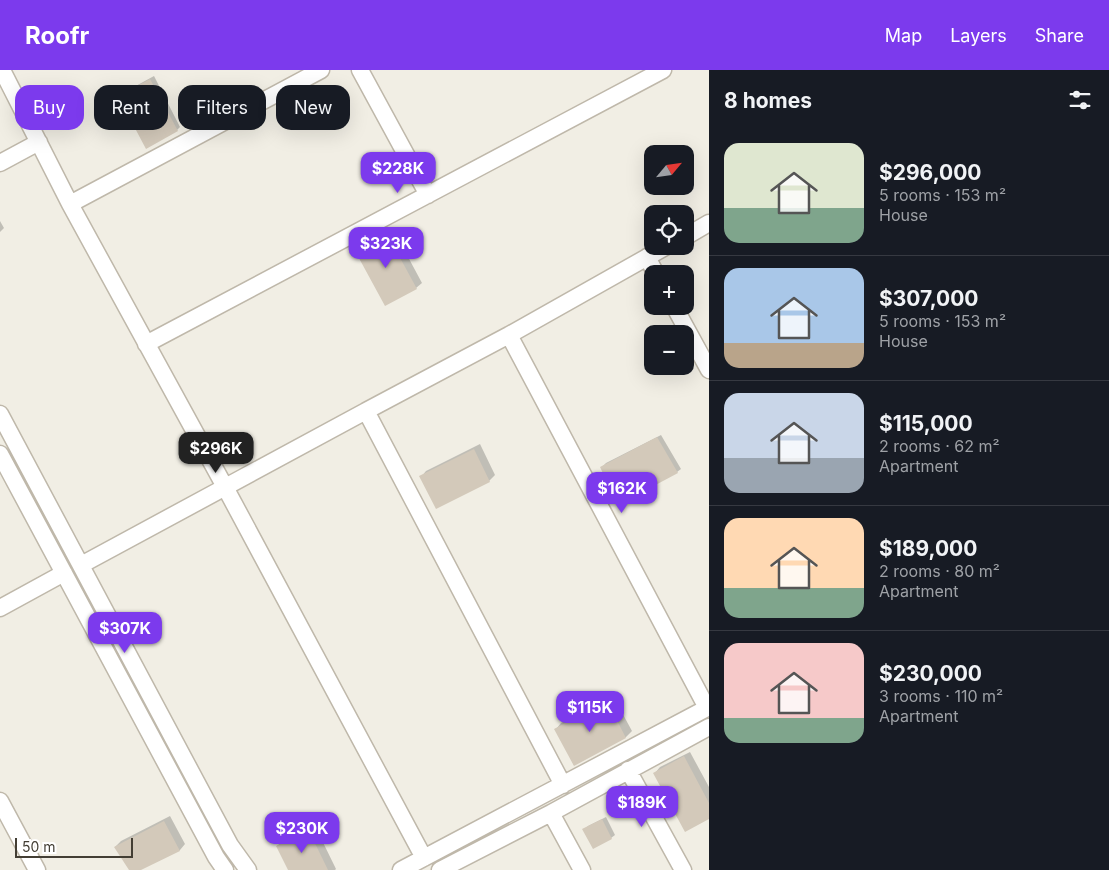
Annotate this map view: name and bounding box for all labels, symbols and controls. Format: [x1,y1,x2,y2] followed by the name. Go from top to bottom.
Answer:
[25,21,89,50] text: Roofr
[885,25,922,46] text: Map
[950,25,1007,46] text: Layers
[1035,25,1084,46] text: Share
[15,85,84,130] chip: Buy
[94,85,168,130] chip: Rent
[178,85,266,130] chip: Filters
[276,85,350,130] chip: New
[1066,86,1094,114] icon: filters
[724,88,812,113] text: 8 homes
[644,145,694,195] north arrow
[644,145,694,375] map controls
[363,152,433,194] pin: $228K
[372,158,424,178] text: $228K
[879,160,982,185] text: $296,000
[764,163,824,223] icon: home
[879,185,1006,205] text: 5 rooms · 153 m²
[644,205,694,255] button: locate
[879,205,928,225] text: House
[351,226,421,269] pin: $323K
[360,233,412,253] text: $323K
[644,265,694,315] button: +
[879,286,979,311] text: $307,000
[764,288,824,348] icon: home
[879,311,1006,331] text: 5 rooms · 153 m²
[644,325,694,375] button: −
[879,331,928,351] text: House
[879,411,973,436] text: $115,000
[764,413,824,473] icon: home
[181,432,251,474] pin: $296K
[879,436,1000,456] text: 2 rooms · 62 m²
[190,438,242,458] text: $296K
[879,456,959,476] text: Apartment
[587,472,657,514] pin: $162K
[597,478,647,498] text: $162K
[879,536,977,561] text: $189,000
[764,538,824,598] icon: home
[879,561,1000,581] text: 2 rooms · 80 m²
[879,581,959,601] text: Apartment
[90,612,160,654] pin: $307K
[99,618,151,638] text: $307K
[879,661,982,686] text: $230,000
[764,663,824,723] icon: home
[879,686,1003,706] text: 3 rooms · 110 m²
[555,690,625,733] pin: $115K
[567,697,613,717] text: $115K
[879,706,959,726] text: Apartment
[607,786,677,828] pin: $189K
[617,792,667,812] text: $189K
[267,812,337,854] pin: $230K
[275,818,329,838] text: $230K
[15,835,132,858] scale bar
[22,838,56,855] text: 50 m

